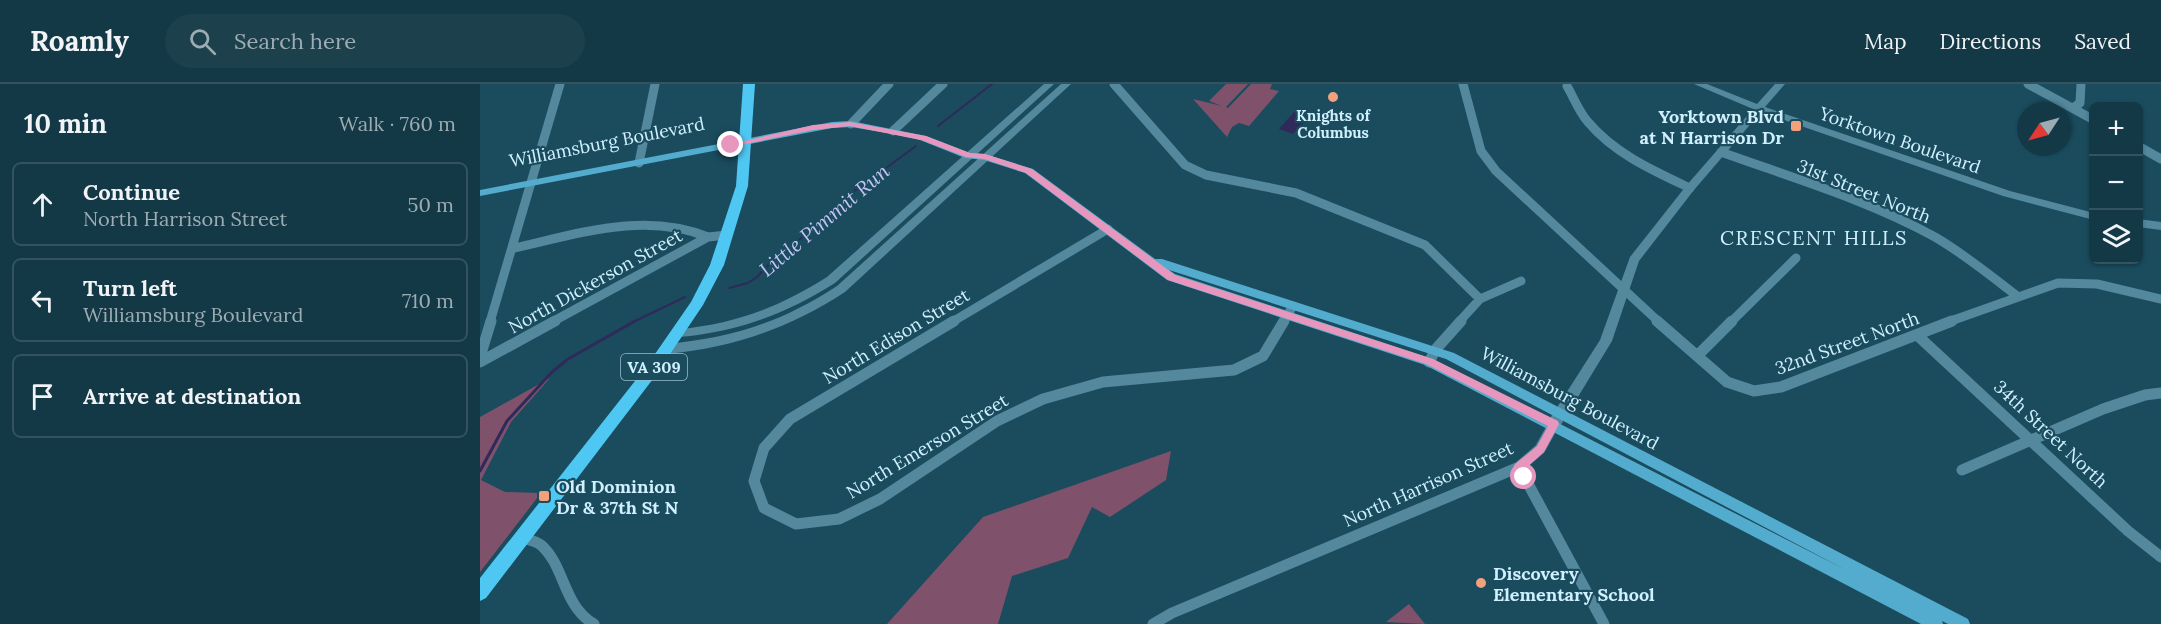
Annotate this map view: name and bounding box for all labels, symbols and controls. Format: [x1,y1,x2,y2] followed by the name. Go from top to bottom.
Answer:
[165,14,585,68] search box
[30,23,129,59] text: Roamly
[186,25,219,58] icon: search
[234,27,356,55] text: Search here
[1864,28,1907,55] text: Map
[1940,28,2041,55] text: Directions
[2074,28,2131,55] text: Saved
[1326,90,1340,104] marker: Knights of Columbus
[1815,101,1984,178] street label: Yorktown Boulevard
[2017,102,2071,156] north arrow
[2089,102,2143,264] map controls
[2089,102,2143,156] button: +
[1640,105,1784,149] place label: Yorktown Blvd at N Harrison Dr
[1296,106,1371,142] place label: Knights of Columbus
[24,107,107,140] text: 10 min
[339,111,456,136] text: Walk · 760 m
[507,112,707,172] street label: Williamsburg Boulevard
[1789,119,1803,133] marker: Yorktown Blvd at N Harrison Dr
[717,131,743,157] route end
[1794,154,1934,228] street label: 31st Street North
[2089,156,2143,210] button: −
[754,158,895,282] water label: Little Pimmit Run
[83,178,180,206] text: Continue
[26,188,59,221] icon: ahead
[408,192,454,217] text: 50 m
[83,206,287,231] text: North Harrison Street
[2089,210,2143,264] button: layers
[504,224,686,338] street label: North Dickerson Street
[1720,225,1908,250] district label: CRESCENT HILLS
[83,274,177,302] text: Turn left
[818,283,974,389] street label: North Edison Street
[26,284,59,317] icon: left
[402,288,454,313] text: 710 m
[83,302,304,327] text: Williamsburg Boulevard
[1772,306,1922,380] street label: 32nd Street North
[1477,341,1663,455] street label: Williamsburg Boulevard
[621,354,687,380] road number: VA 309
[1989,375,2113,493] street label: 34th Street North
[26,380,59,413] icon: arrive
[83,382,301,410] text: Arrive at destination
[842,389,1012,503] street label: North Emerson Street
[1339,436,1517,532] street label: North Harrison Street
[1510,463,1536,489] route start
[556,475,678,519] place label: Old Dominion Dr & 37th St N
[537,489,551,503] marker: Old Dominion Dr & 37th St N
[1493,562,1655,606] place label: Discovery Elementary School
[1474,576,1488,590] marker: Discovery Elementary School

